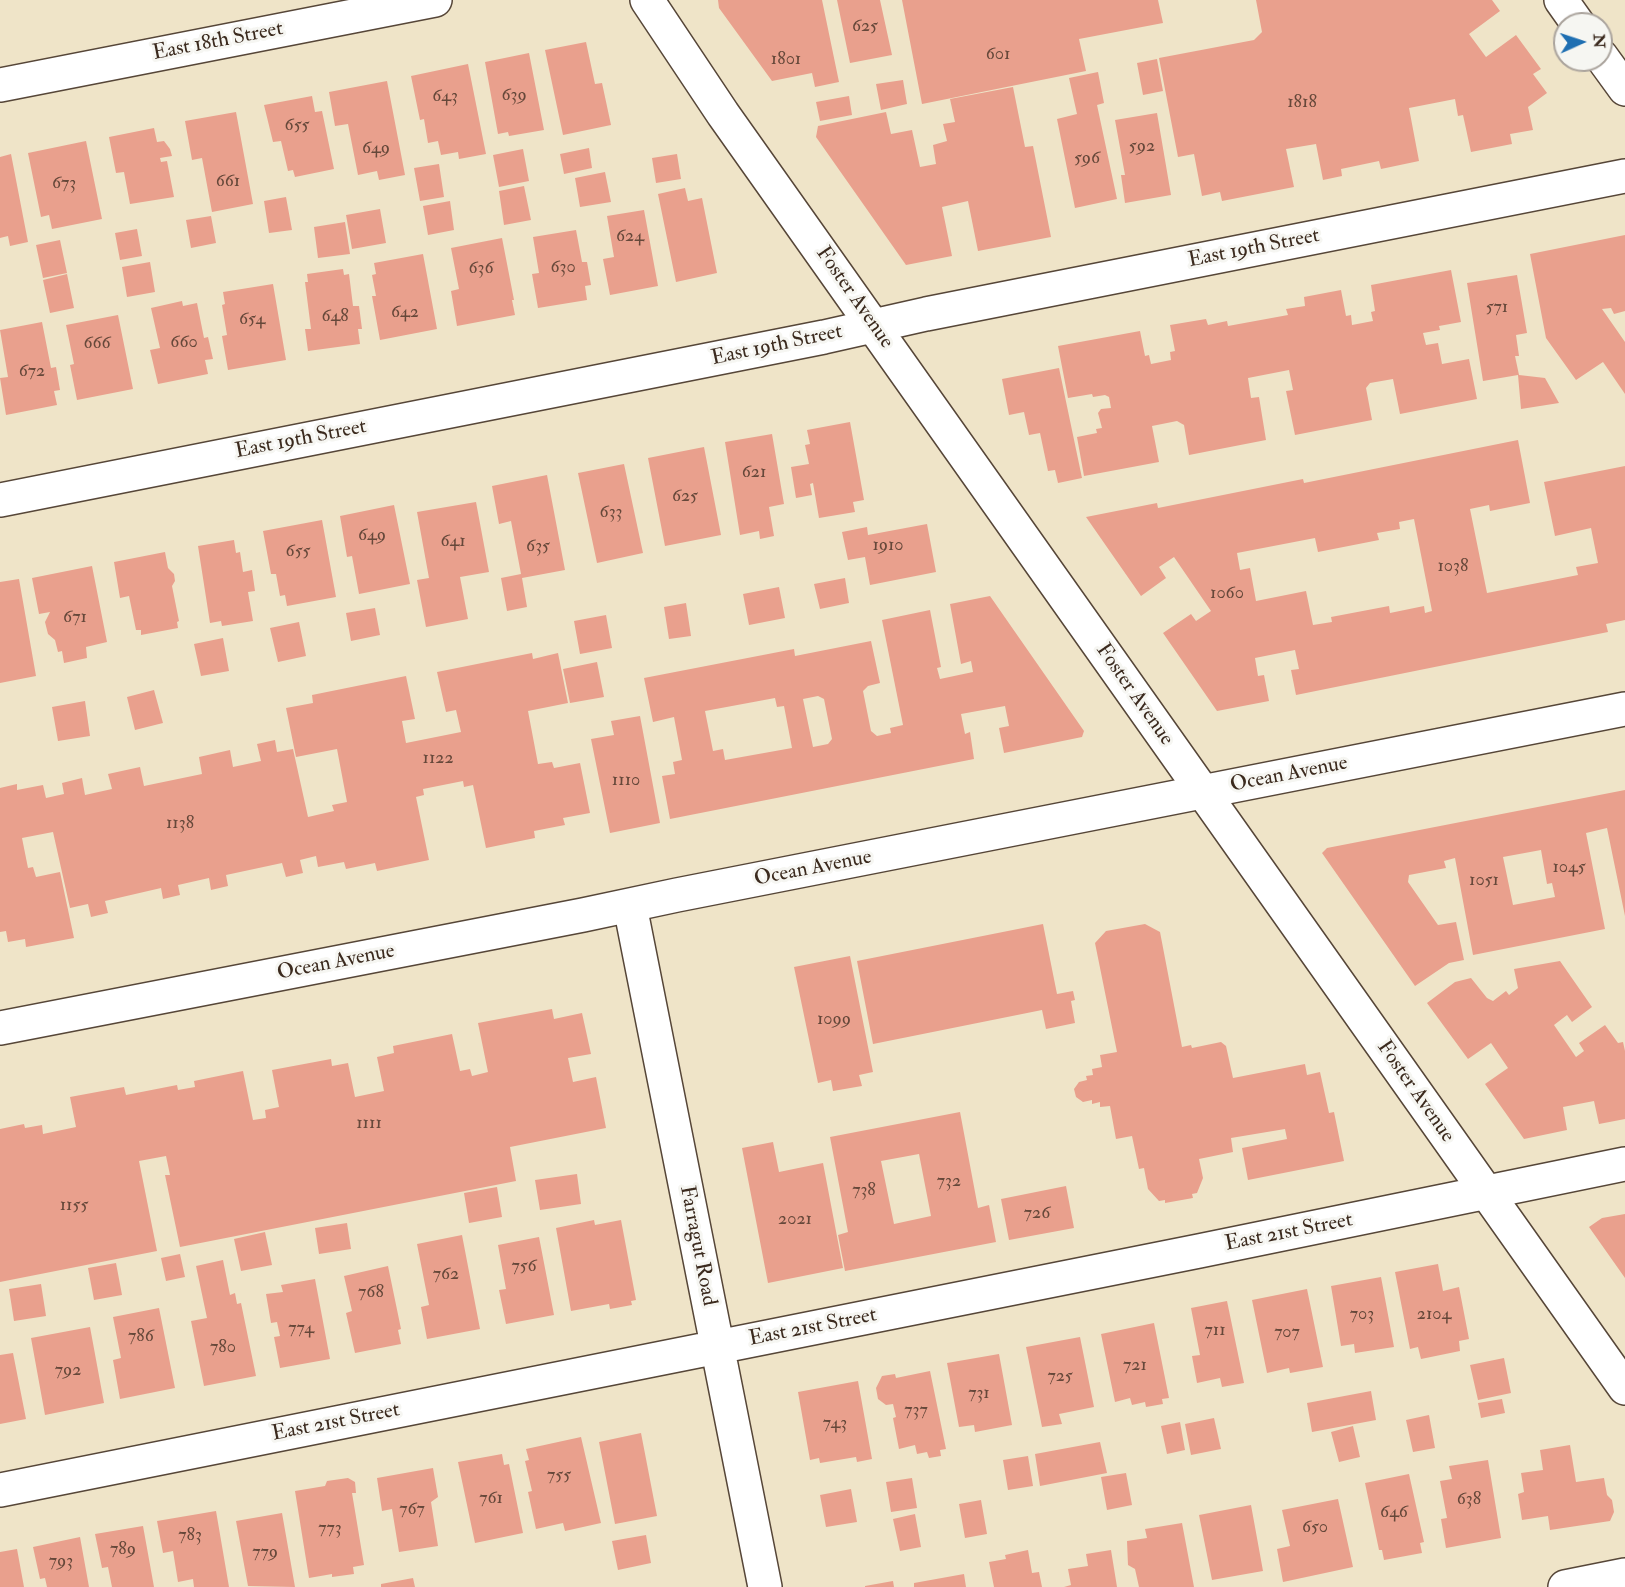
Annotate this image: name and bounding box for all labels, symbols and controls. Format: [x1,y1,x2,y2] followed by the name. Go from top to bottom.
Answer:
[1553,12,1613,72] north arrow
[852,16,878,38] house number: 625
[151,17,285,67] street label: East 18th Street
[1589,33,1609,49] text: N
[986,44,1010,66] house number: 601
[771,49,801,71] house number: 1801
[501,85,527,107] house number: 639
[432,86,458,108] house number: 643
[1287,92,1317,114] house number: 1818
[285,115,309,137] house number: 655
[1129,136,1155,158] house number: 592
[362,138,390,160] house number: 649
[1074,148,1100,170] house number: 596
[216,171,240,193] house number: 661
[52,173,76,195] house number: 673
[1186,224,1322,274] street label: East 19th Street
[616,226,644,248] house number: 624
[810,242,898,354] street label: Foster Avenue
[550,257,576,279] house number: 630
[468,258,494,280] house number: 636
[1486,297,1508,319] house number: 571
[391,302,419,324] house number: 642
[321,306,349,328] house number: 648
[239,309,265,331] house number: 654
[709,320,845,372] street label: East 19th Street
[170,332,198,354] house number: 660
[83,333,111,355] house number: 666
[19,361,45,383] house number: 672
[233,415,369,465] street label: East 19th Street
[742,462,766,484] house number: 621
[672,486,698,508] house number: 625
[600,502,622,524] house number: 633
[358,525,386,547] house number: 649
[440,531,466,553] house number: 641
[872,535,904,557] house number: 1910
[526,536,550,558] house number: 635
[286,541,310,563] house number: 655
[1438,556,1468,578] house number: 1038
[1210,583,1244,605] house number: 1060
[63,607,87,629] house number: 671
[1090,639,1178,751] street label: Foster Avenue
[422,748,454,770] house number: 1122
[1228,751,1350,799] street label: Ocean Avenue
[612,770,640,792] house number: 1110
[166,813,194,835] house number: 1138
[752,845,874,893] street label: Ocean Avenue
[1552,857,1586,879] house number: 1045
[1469,870,1499,892] house number: 1051
[275,939,397,987] street label: Ocean Avenue
[817,1009,851,1031] house number: 1099
[1371,1036,1459,1148] street label: Foster Avenue
[356,1113,382,1135] house number: 1111
[937,1171,961,1193] house number: 732
[852,1180,876,1202] house number: 738
[673,1184,721,1308] street label: Farragut Road
[60,1195,88,1217] house number: 1155
[1024,1203,1050,1225] house number: 726
[1223,1208,1355,1258] street label: East 21st Street
[778,1209,812,1231] house number: 2021
[511,1256,537,1278] house number: 756
[433,1264,459,1286] house number: 762
[358,1282,384,1304] house number: 768
[747,1303,879,1353] street label: East 21st Street
[1350,1304,1374,1326] house number: 703
[1417,1304,1451,1326] house number: 2104
[288,1318,314,1340] house number: 774
[1204,1320,1226,1342] house number: 711
[1274,1322,1300,1344] house number: 707
[128,1326,154,1348] house number: 786
[210,1337,236,1359] house number: 780
[1123,1355,1147,1377] house number: 721
[55,1360,81,1382] house number: 792
[1047,1366,1073,1388] house number: 725
[968,1383,990,1405] house number: 731
[270,1398,402,1448] street label: East 21st Street
[904,1400,928,1422] house number: 737
[823,1413,847,1435] house number: 743
[547,1465,571,1487] house number: 755
[479,1488,503,1510] house number: 761
[1457,1489,1481,1511] house number: 638
[399,1499,425,1521] house number: 767
[1380,1502,1408,1524] house number: 646
[1302,1517,1328,1539] house number: 650
[318,1518,342,1540] house number: 773
[178,1525,202,1547] house number: 783
[110,1539,136,1561] house number: 789
[252,1542,278,1564] house number: 779
[49,1551,73,1573] house number: 793

